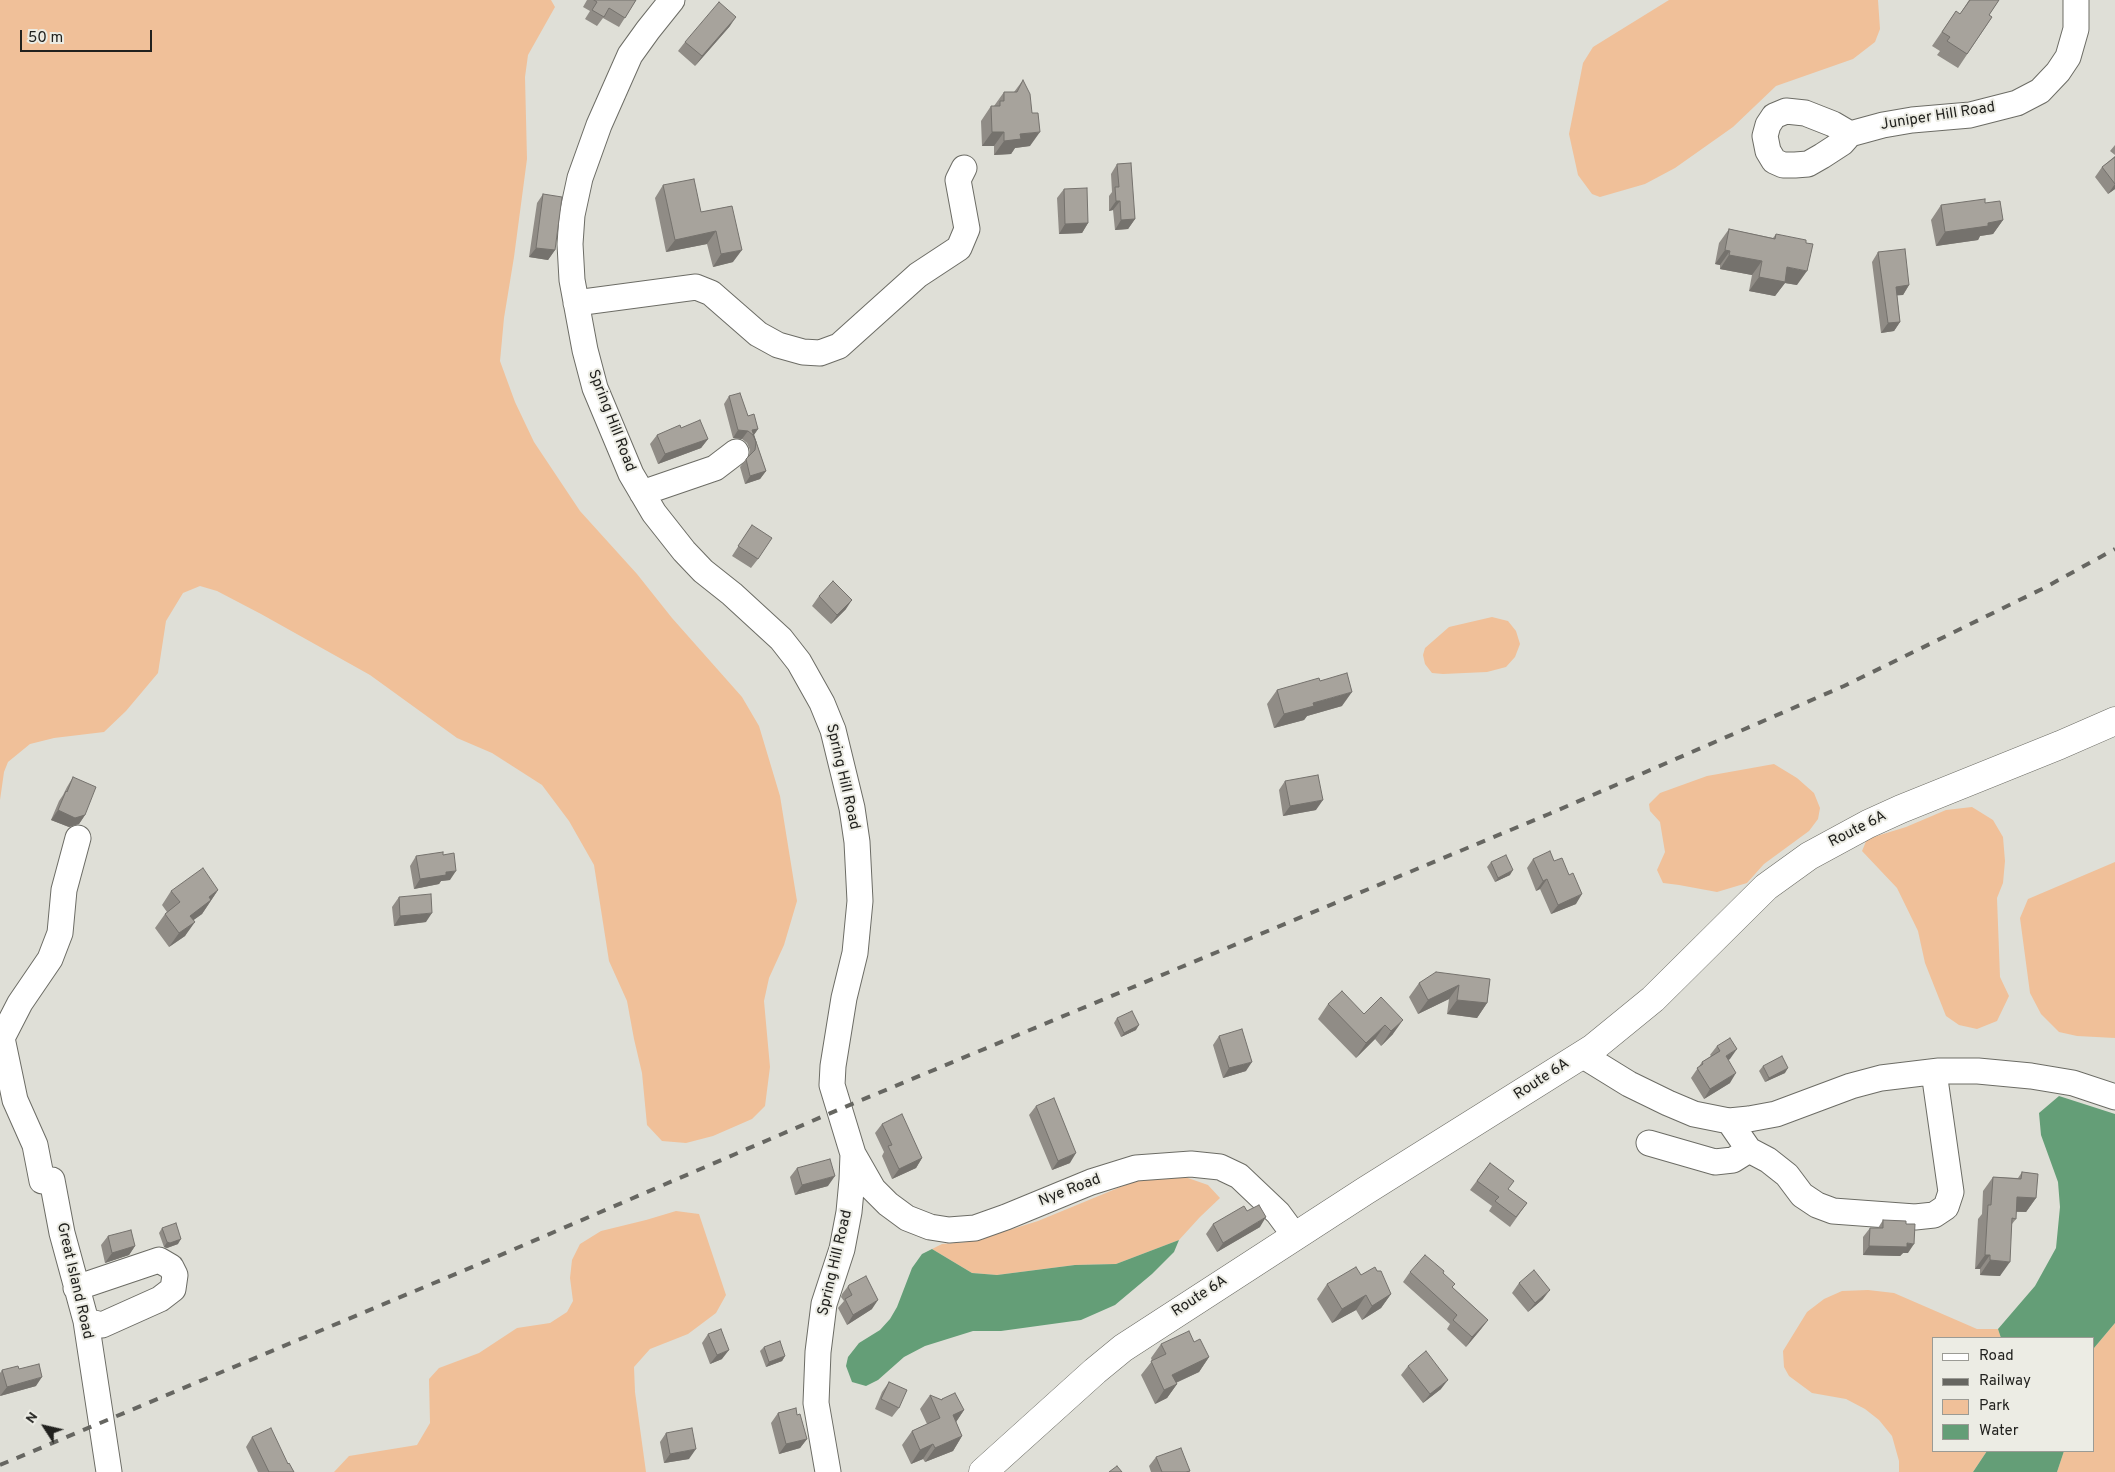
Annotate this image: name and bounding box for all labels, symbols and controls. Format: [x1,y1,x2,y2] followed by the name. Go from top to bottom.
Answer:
[22,20,155,52] scale bar
[28,29,63,48] text: 50 m
[1879,99,1997,135] street label: Juniper Hill Road
[583,367,639,475] street label: Spring Hill Road
[821,722,863,832] street label: Spring Hill Road
[1826,808,1890,852] street label: Route 6A
[1511,1055,1573,1105] street label: Route 6A
[1037,1171,1103,1211] street label: Nye Road
[815,1208,857,1318] street label: Spring Hill Road
[52,1221,96,1341] street label: Great Island Road
[1169,1272,1231,1322] street label: Route 6A
[1932,1337,2095,1452] legend
[1979,1347,2014,1366] text: Road
[1979,1372,2031,1391] text: Railway
[1979,1397,2010,1416] text: Park
[20,1402,70,1452] north arrow
[22,1409,42,1427] text: N
[1979,1422,2018,1441] text: Water

